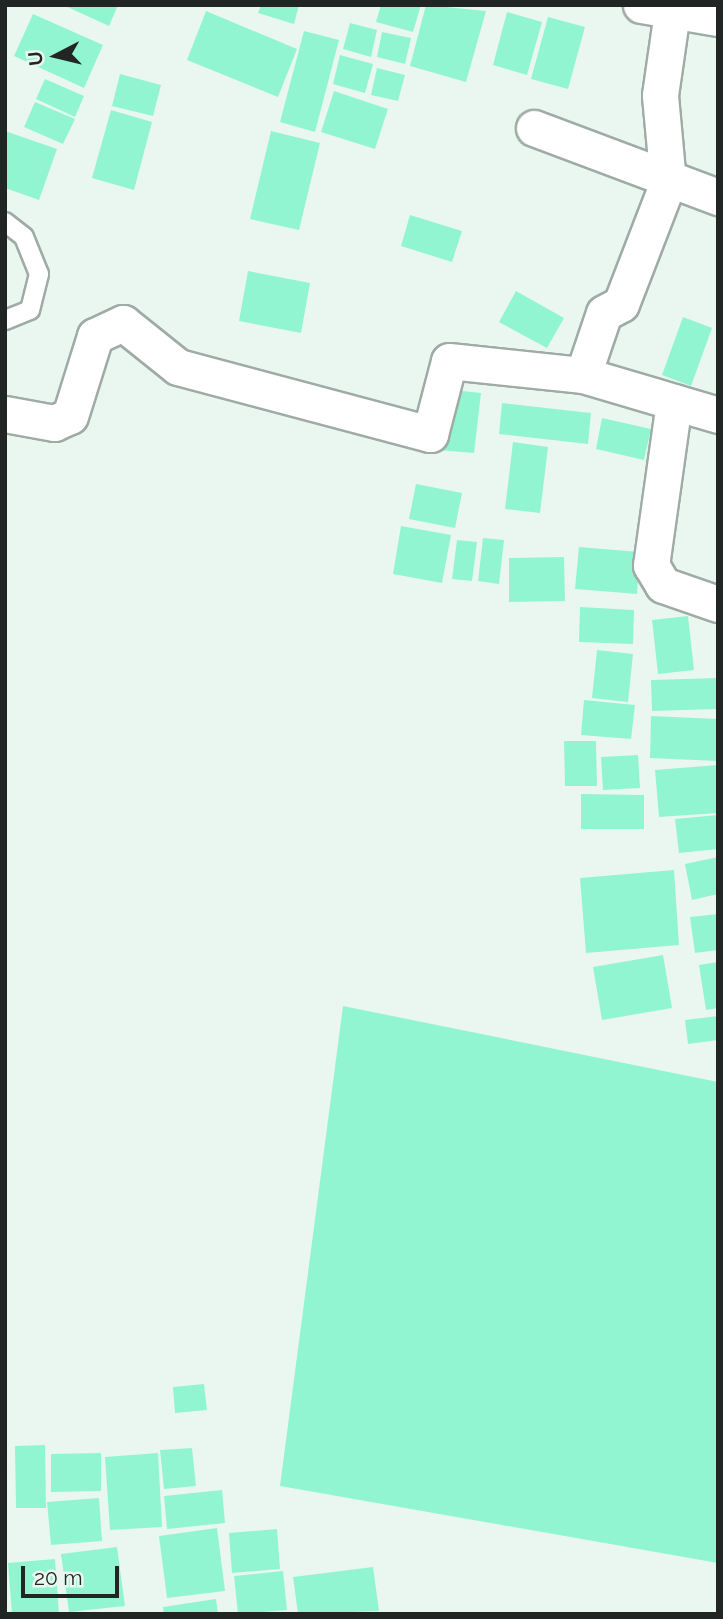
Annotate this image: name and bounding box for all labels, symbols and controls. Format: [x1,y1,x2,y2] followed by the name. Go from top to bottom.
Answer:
[21,21,91,91] north arrow
[23,50,47,67] text: U
[24,1552,122,1596] scale bar
[34,1565,82,1590] text: 20 m

